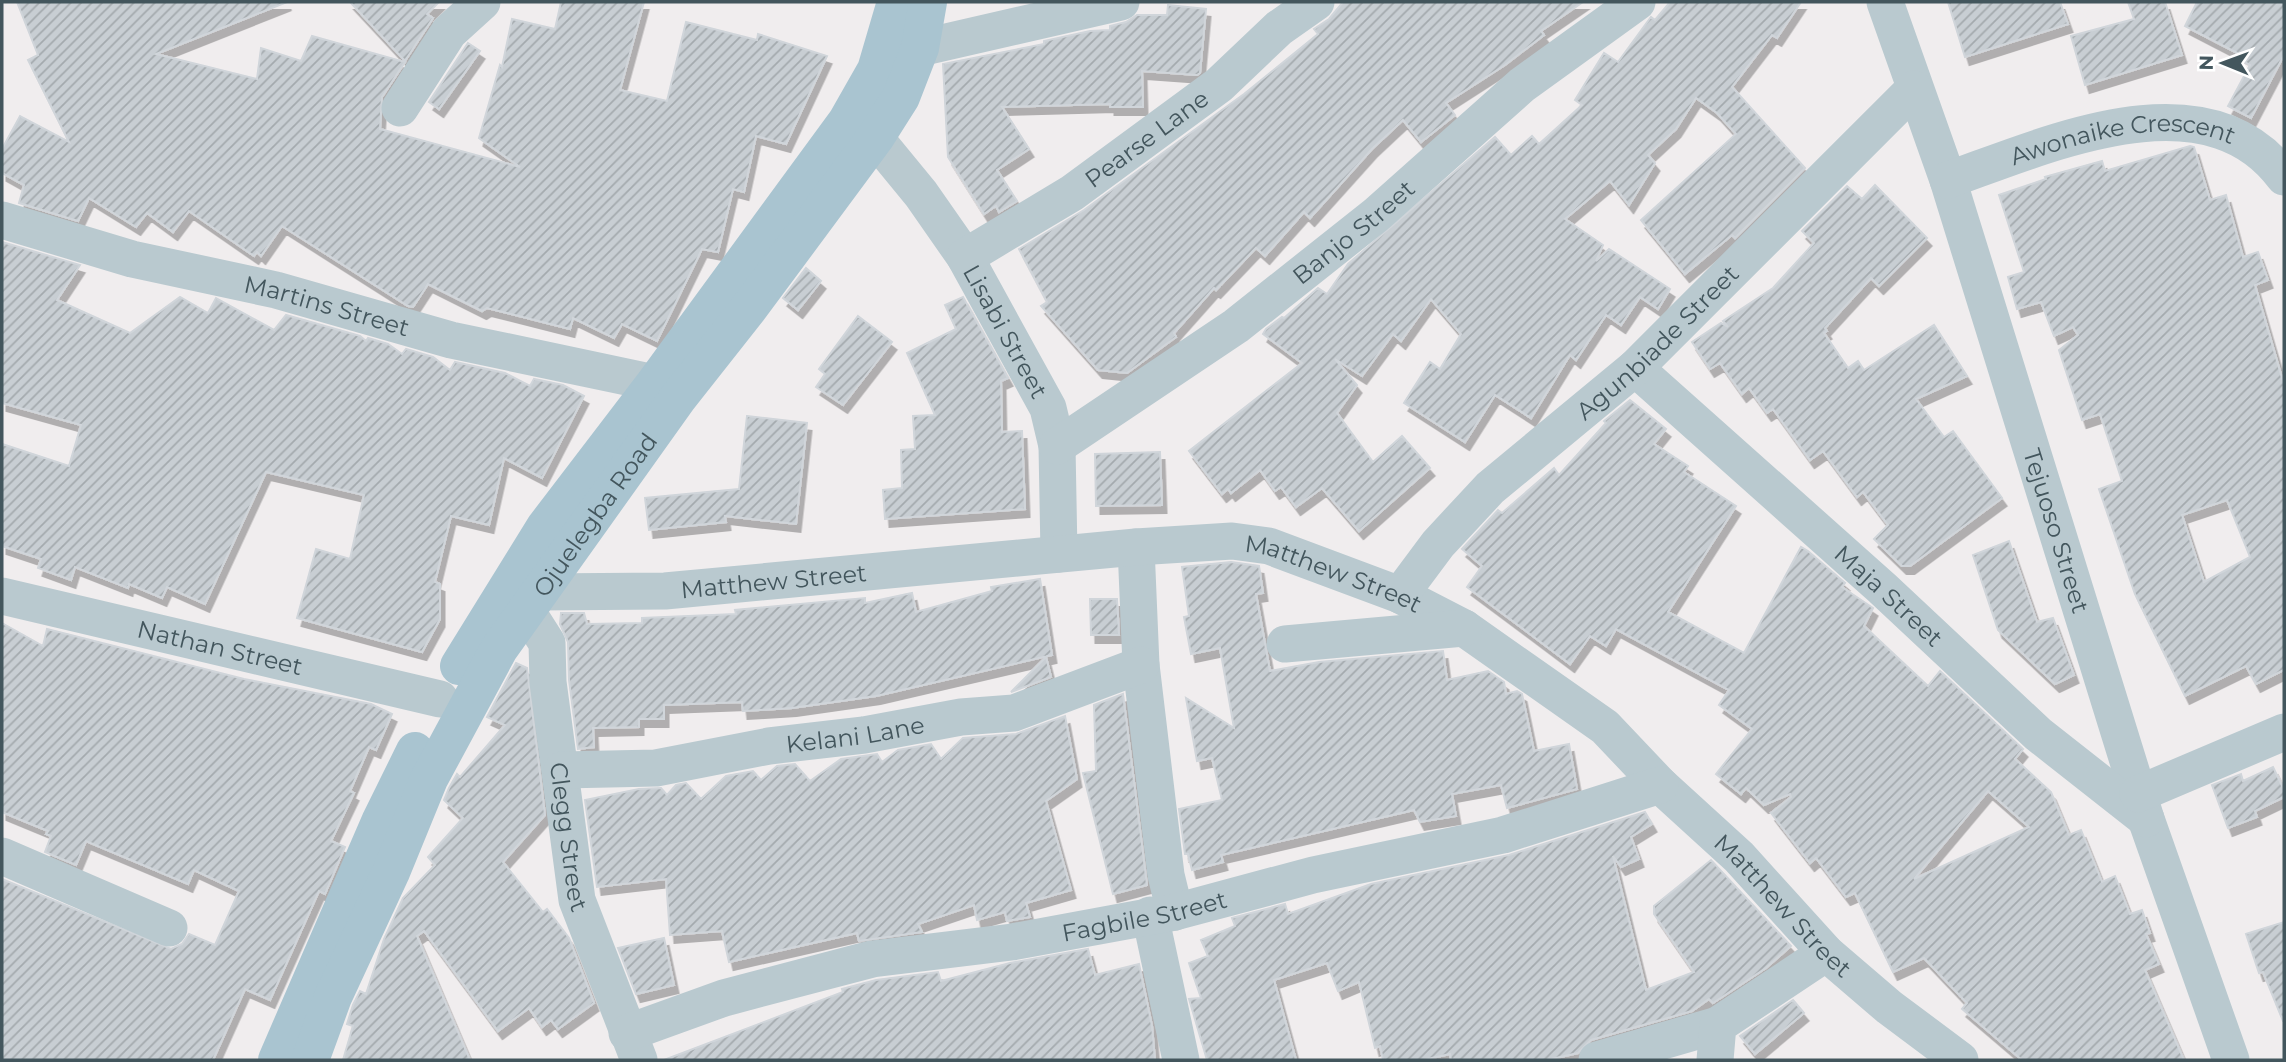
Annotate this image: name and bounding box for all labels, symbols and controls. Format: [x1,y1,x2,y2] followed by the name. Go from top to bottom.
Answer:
[2188,28,2258,98] north arrow
[2195,55,2218,71] text: N
[1079,83,1214,193] street label: Pearse Lane
[2006,108,2241,171] street label: Awonaike Crescent
[1287,173,1420,290] street label: Banjo Street
[957,259,1054,403] street label: Lisabi Street
[1570,259,1744,425] street label: Agunbiade Street
[242,269,413,342] street label: Martins Street
[527,427,663,602] street label: Ojuelegba Road
[2018,445,2096,617] street label: Tejuoso Street
[1243,528,1427,619] street label: Matthew Street
[1829,539,1949,652] street label: Maja Street
[679,558,868,604] street label: Matthew Street
[134,614,306,681] street label: Nathan Street
[784,710,927,758] street label: Kelani Lane
[544,760,595,916] street label: Clegg Street
[1709,827,1858,983] street label: Matthew Street
[1059,884,1230,947] street label: Fagbile Street

